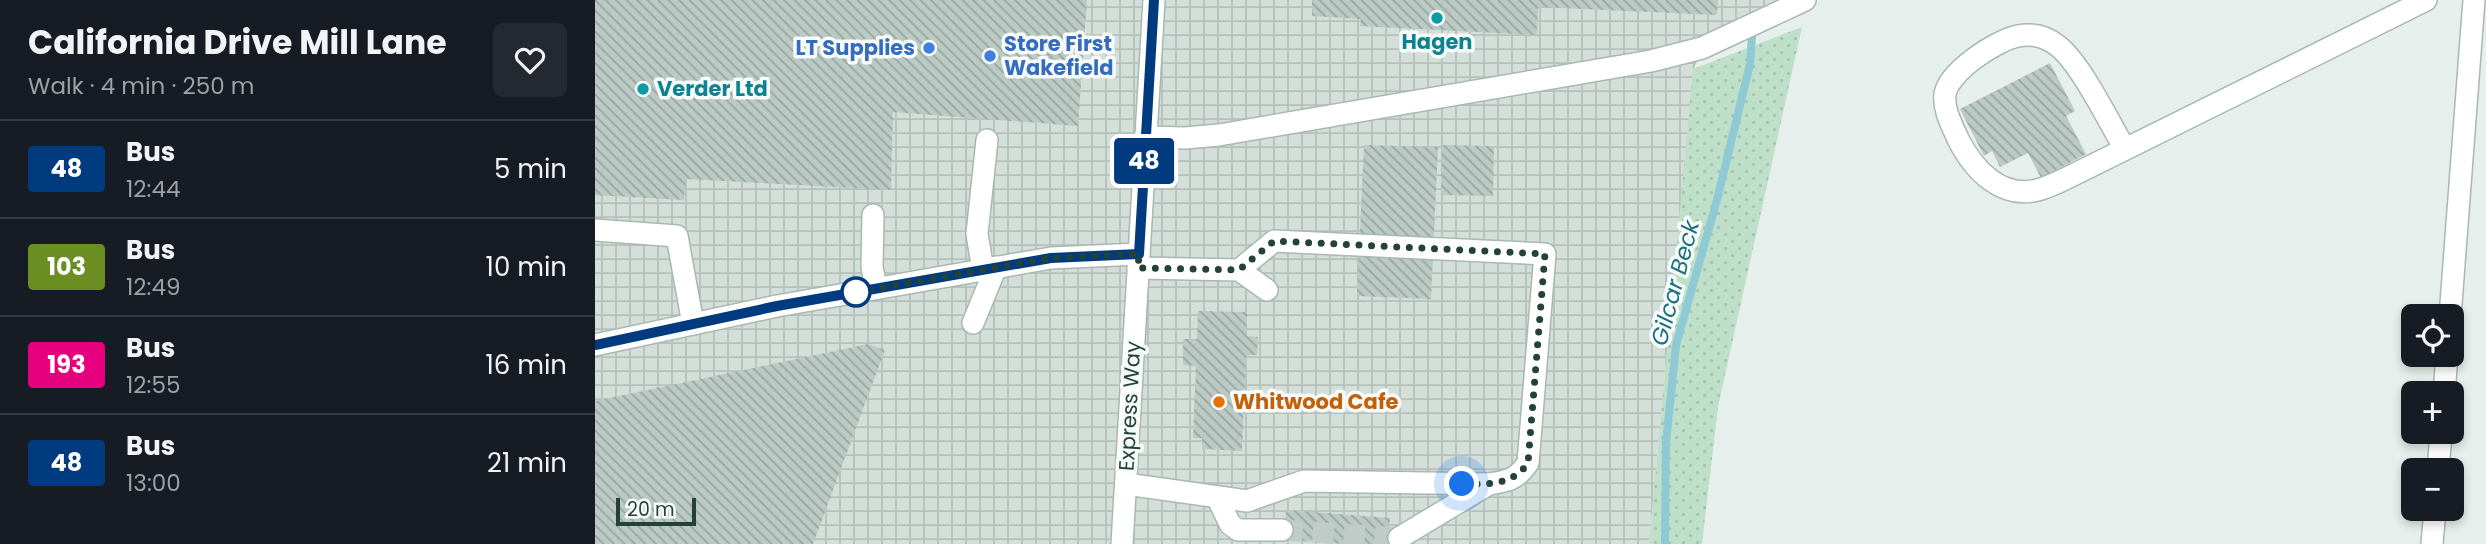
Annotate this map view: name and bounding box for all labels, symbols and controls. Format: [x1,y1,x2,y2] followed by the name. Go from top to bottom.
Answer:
[1429,10,1445,26] marker: Hagen
[28,19,446,66] text: California Drive Mill Lane
[493,23,567,97] button: heart
[1402,27,1472,56] place label: Hagen
[1004,29,1113,82] place label: Store First Wakefield
[795,33,915,62] place label: LT Supplies
[921,40,937,56] marker: LT Supplies
[982,48,998,64] marker: Store First Wakefield
[28,70,254,102] text: Walk · 4 min · 250 m
[657,74,768,103] place label: Verder Ltd
[635,81,651,97] marker: Verder Ltd
[126,134,175,170] text: Bus
[1113,138,1175,184] line badge: 48
[1128,144,1160,177] text: 48
[494,151,567,187] text: 5 min
[51,152,82,185] text: 48
[126,173,180,205] text: 12:44
[1643,216,1707,349] water label: Gilcar Beck
[126,232,175,268] text: Bus
[486,249,567,285] text: 10 min
[47,250,86,283] text: 103
[126,271,180,303] text: 12:49
[841,277,871,307] unlabelled marker
[2401,304,2464,521] map controls
[2401,304,2464,367] button: locate
[126,330,175,366] text: Bus
[1112,340,1147,472] street label: Express Way
[485,347,567,383] text: 16 min
[47,348,86,381] text: 193
[126,369,180,401] text: 12:55
[2401,381,2464,444] button: +
[1233,387,1398,416] place label: Whitwood Cafe
[1211,394,1227,410] marker: Whitwood Cafe
[126,428,175,464] text: Bus
[487,445,567,481] text: 21 min
[51,446,82,479] text: 48
[2401,458,2464,521] button: −
[1444,466,1479,501] your location
[126,467,181,499] text: 13:00
[616,495,697,527] scale bar
[627,496,675,523] text: 20 m

